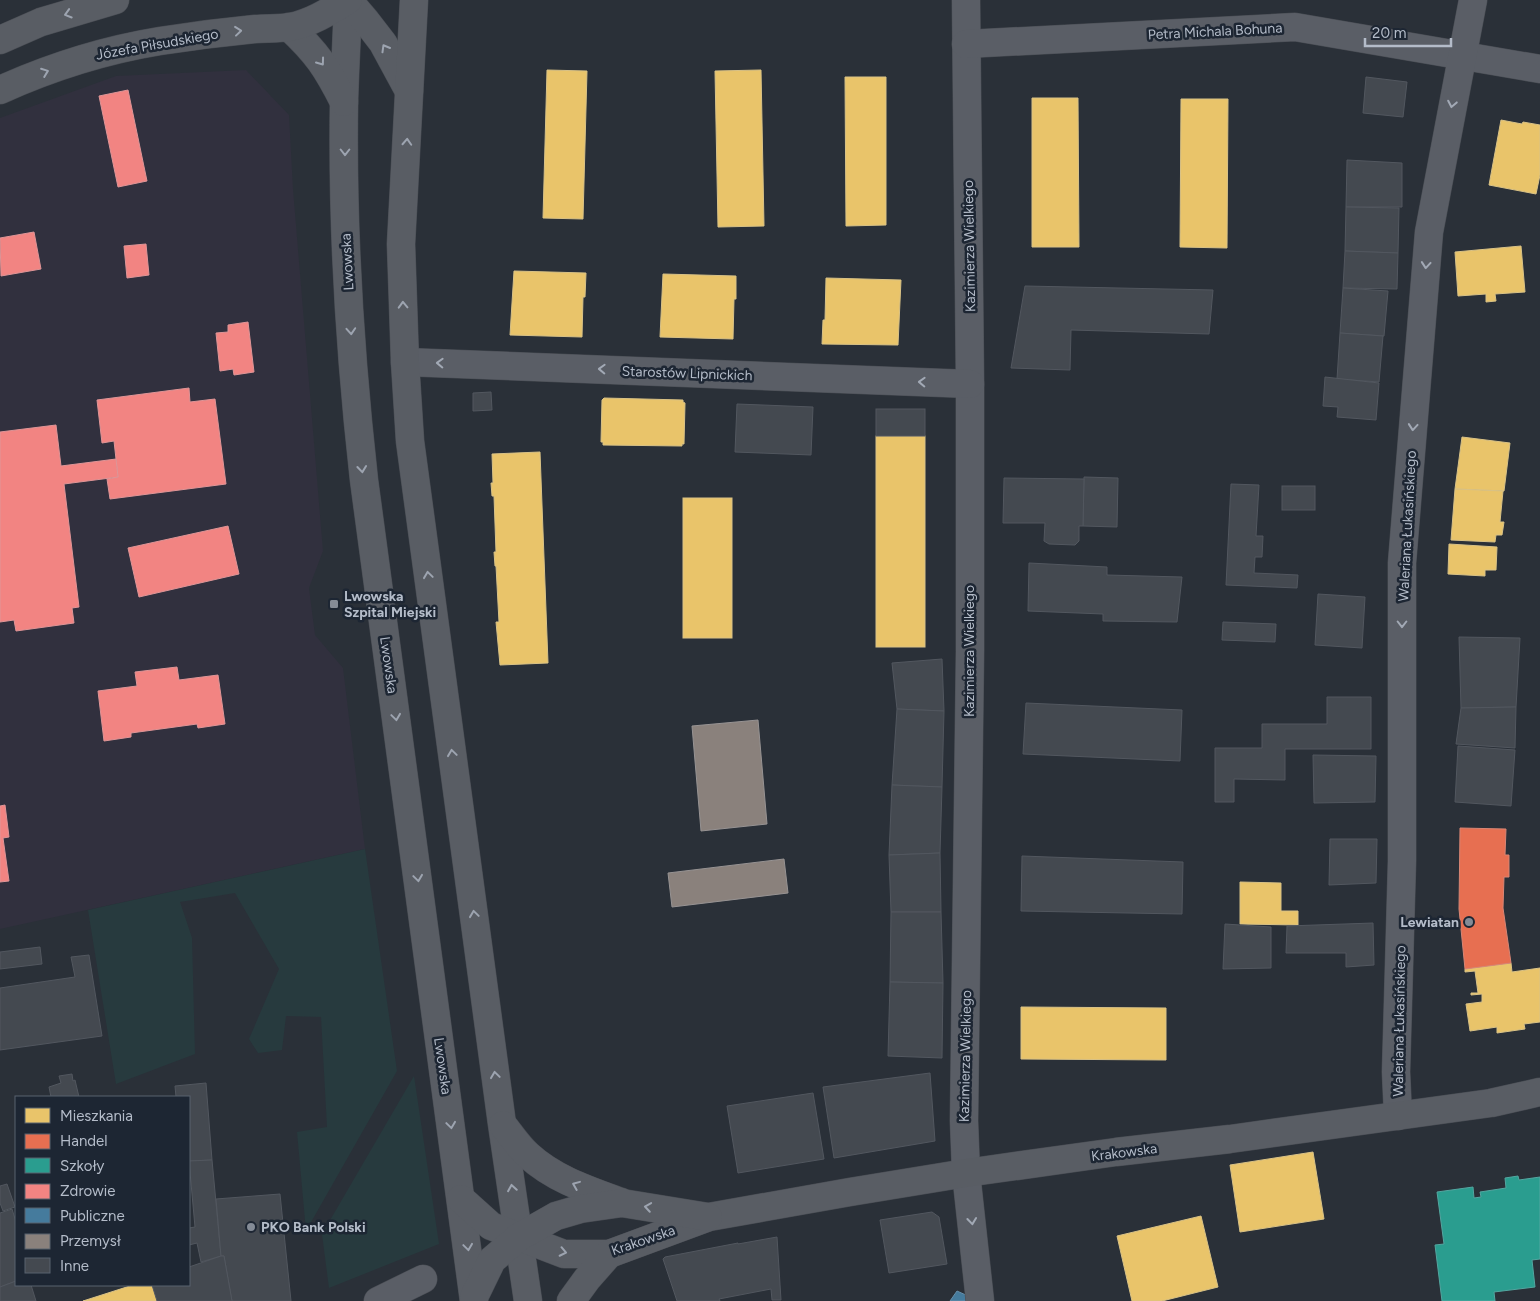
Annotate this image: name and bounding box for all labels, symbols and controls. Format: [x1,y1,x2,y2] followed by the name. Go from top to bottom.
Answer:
[65,9,73,19] one-way arrow
[1365,15,1451,47] scale bar
[1147,19,1283,44] street label: Petra Michala Bohuna
[1372,24,1406,42] text: 20 m
[95,25,220,64] street label: Józefa Piłsudskiego
[234,25,242,36] one-way arrow
[382,45,392,54] one-way arrow
[316,56,324,65] one-way arrow
[41,68,49,78] one-way arrow
[1448,100,1458,109] one-way arrow
[401,138,412,146] one-way arrow
[340,148,350,156] one-way arrow
[960,180,979,312] street label: Kazimierza Wielkiego
[338,233,357,291] street label: Lwowska
[1421,261,1432,269] one-way arrow
[398,300,408,308] one-way arrow
[346,328,357,336] one-way arrow
[435,358,443,368] one-way arrow
[621,363,753,384] street label: Starostów Lipnickich
[598,364,606,375] one-way arrow
[917,377,925,387] one-way arrow
[1408,423,1419,431] one-way arrow
[1395,450,1420,602] street label: Waleriana Łukasińskiego
[356,465,367,473] one-way arrow
[423,570,434,578] one-way arrow
[961,585,978,717] street label: Kazimierza Wielkiego
[344,588,436,621] place label: Lwowska Szpital Miejski
[328,598,340,610] marker: Lwowska Szpital Miejski
[1397,620,1407,628] one-way arrow
[376,636,401,695] street label: Lwowska
[390,713,401,721] one-way arrow
[447,749,458,757] one-way arrow
[412,874,423,882] one-way arrow
[469,910,479,919] one-way arrow
[1400,914,1459,931] place label: Lewiatan
[1463,916,1475,928] marker: Lewiatan
[1390,945,1409,1097] street label: Waleriana Łukasińskiego
[956,990,975,1122] street label: Kazimierza Wielkiego
[430,1037,455,1096] street label: Lwowska
[490,1071,501,1079] one-way arrow
[15,1096,190,1286] legend
[60,1107,133,1125] text: Mieszkania
[446,1121,456,1130] one-way arrow
[60,1132,108,1150] text: Handel
[1090,1140,1158,1165] street label: Krakowska
[60,1157,105,1175] text: Szkoły
[572,1181,581,1191] one-way arrow
[60,1182,115,1200] text: Zdrowie
[507,1184,517,1193] one-way arrow
[644,1202,652,1213] one-way arrow
[60,1207,125,1225] text: Publiczne
[966,1218,977,1226] one-way arrow
[261,1219,366,1236] place label: PKO Bank Polski
[245,1221,257,1233] marker: PKO Bank Polski
[609,1222,677,1259] street label: Krakowska
[60,1232,121,1250] text: Przemysł
[462,1244,473,1252] one-way arrow
[559,1246,567,1257] one-way arrow
[60,1257,89,1275] text: Inne

